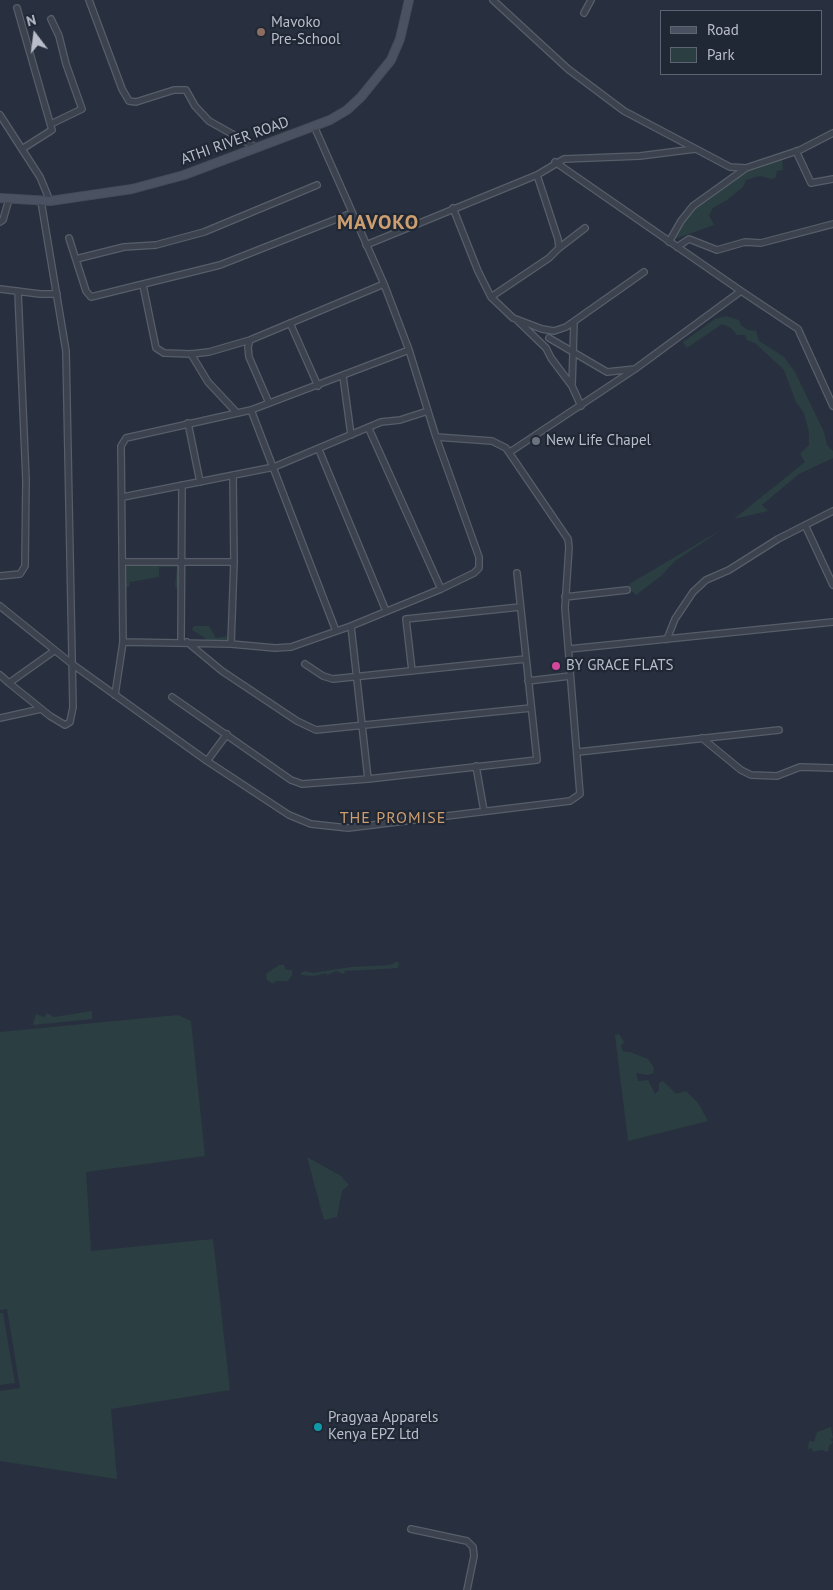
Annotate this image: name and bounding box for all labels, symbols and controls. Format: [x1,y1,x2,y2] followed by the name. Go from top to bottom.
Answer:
[10,10,60,60] north arrow
[660,10,823,75] legend
[24,11,38,30] text: N
[271,14,340,49] place label: Mavoko Pre-School
[707,20,739,39] text: Road
[255,26,267,38] marker: Mavoko Pre-School
[707,45,735,64] text: Park
[178,113,292,169] street label: ATHI RIVER ROAD
[336,211,420,235] district label: MAVOKO
[546,432,651,450] place label: New Life Chapel
[530,435,542,447] marker: New Life Chapel
[566,657,674,675] place label: BY GRACE FLATS
[550,660,562,672] marker: BY GRACE FLATS
[338,808,448,828] district label: THE PROMISE
[328,1409,438,1444] place label: Pragyaa Apparels Kenya EPZ Ltd
[312,1421,324,1433] marker: Pragyaa Apparels Kenya EPZ Ltd

